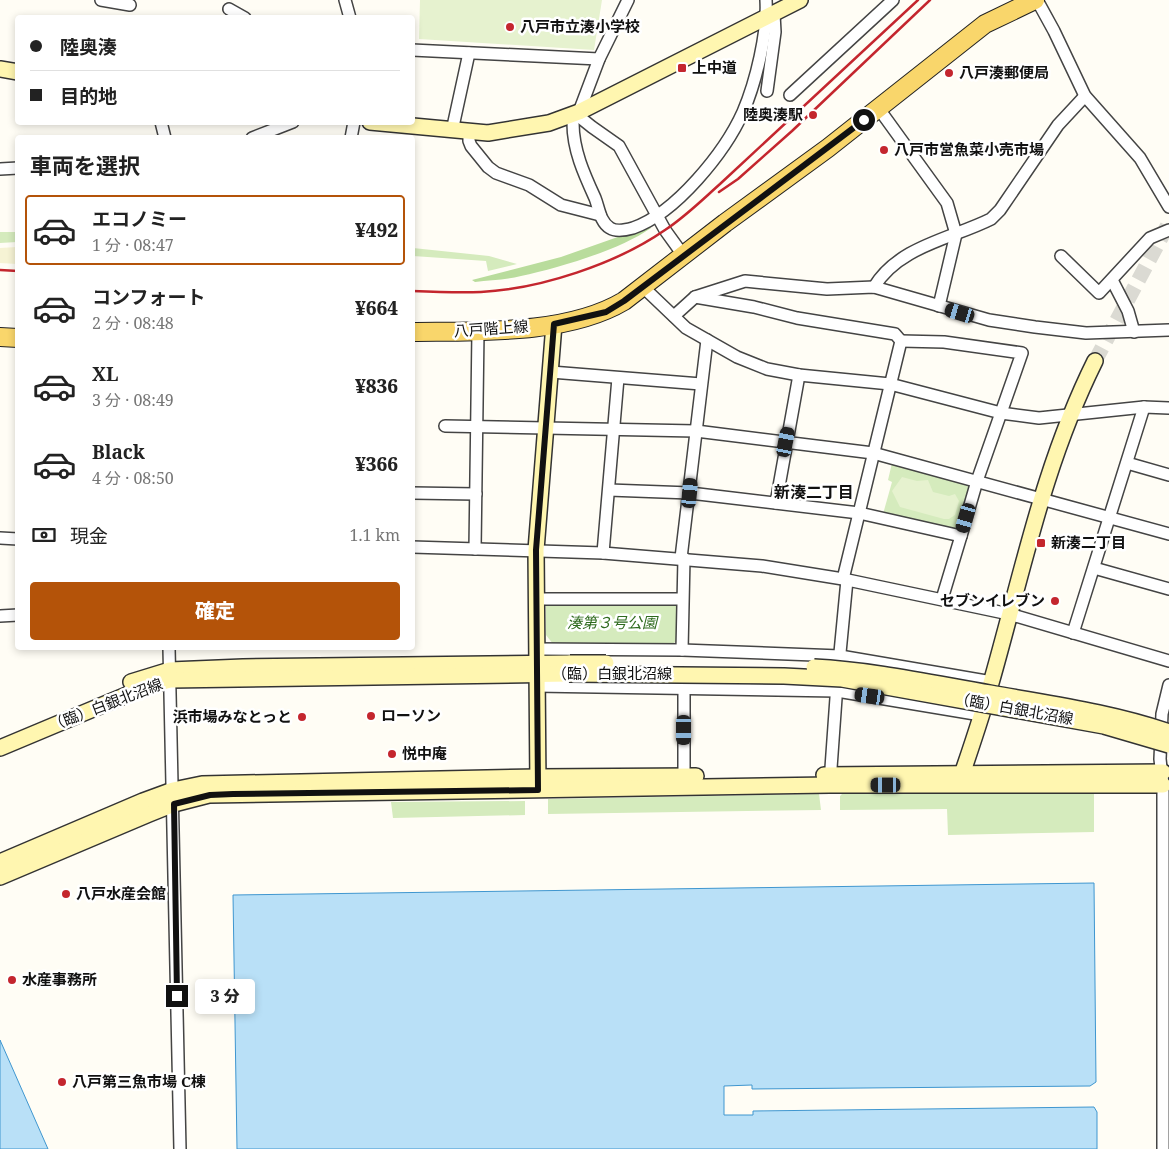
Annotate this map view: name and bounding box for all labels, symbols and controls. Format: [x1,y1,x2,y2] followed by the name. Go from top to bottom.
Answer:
[520,16,640,36] place label: 八戸市立湊小学校
[504,21,516,33] marker: 八戸市立湊小学校
[60,34,117,60] text: 陸奥湊
[692,57,737,77] place label: 上中道
[676,62,688,74] marker: 上中道
[959,62,1049,82] place label: 八戸湊郵便局
[943,67,955,79] marker: 八戸湊郵便局
[60,83,117,109] text: 目的地
[743,104,803,124] place label: 陸奥湊駅
[807,109,819,121] marker: 陸奥湊駅
[853,109,875,131] route start
[894,139,1044,159] place label: 八戸市営魚菜小売市場
[878,144,890,156] marker: 八戸市営魚菜小売市場
[30,150,140,180] text: 車両を選択
[92,206,187,232] text: エコノミー
[32,208,77,253] icon: car
[355,217,398,243] text: ¥492
[92,234,174,256] text: 1 分 · 08:47
[92,284,205,310] text: コンフォート
[32,286,77,331] icon: car
[355,295,398,321] text: ¥664
[943,301,976,325] car
[92,312,174,334] text: 2 分 · 08:48
[453,315,529,341] street label: 八戸階上線
[92,361,118,387] text: XL
[32,364,77,409] icon: car
[355,373,398,399] text: ¥836
[92,389,174,411] text: 3 分 · 08:49
[775,426,796,458] car
[92,439,145,465] text: Black
[32,442,77,487] icon: car
[355,451,398,477] text: ¥366
[92,467,174,489] text: 4 分 · 08:50
[681,477,698,509] car
[774,481,854,503] district label: 新湊二丁目
[954,502,977,534] car
[30,521,58,549] icon: cash
[70,523,108,549] text: 現金
[349,524,400,546] text: 1.1 km
[1051,532,1126,552] place label: 新湊二丁目
[1035,537,1047,549] marker: 新湊二丁目
[30,582,400,640] button: 確定
[940,590,1045,610] place label: セブンイレブン
[1049,595,1061,607] marker: セブンイレブン
[567,612,659,632] park label: 湊第３号公園
[552,663,672,683] street label: （臨）白銀北沼線
[46,673,165,735] street label: （臨）白銀北沼線
[854,686,885,706] car
[953,688,1075,728] street label: （臨）白銀北沼線
[381,705,441,725] place label: ローソン
[172,706,292,726] place label: 浜市場みなとっと
[365,710,377,722] marker: ローソン
[296,711,308,723] marker: 浜市場みなとっと
[676,715,691,745] car
[402,743,447,763] place label: 悦中庵
[386,748,398,760] marker: 悦中庵
[871,778,901,793] car
[76,883,166,903] place label: 八戸水産会館
[60,888,72,900] marker: 八戸水産会館
[22,969,97,989] place label: 水産事務所
[6,974,18,986] marker: 水産事務所
[194,978,254,1014] callout: 3 分
[166,985,188,1007] route end
[210,985,240,1007] text: 3 分
[72,1071,206,1091] place label: 八戸第三魚市場 C棟
[56,1076,68,1088] marker: 八戸第三魚市場 C棟

